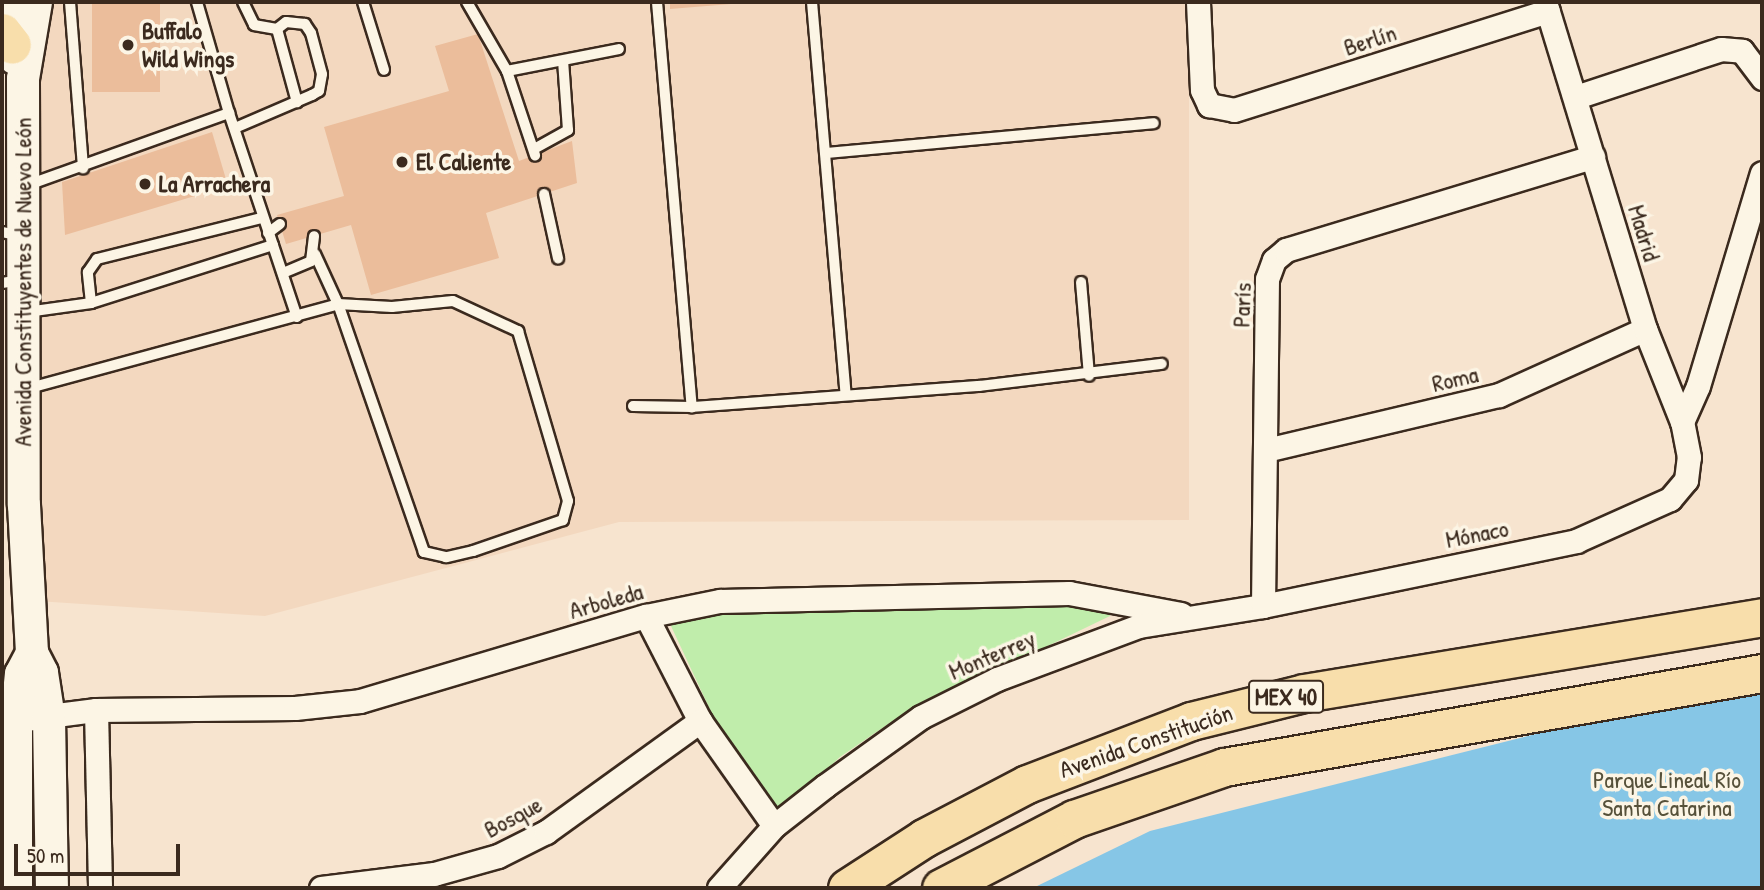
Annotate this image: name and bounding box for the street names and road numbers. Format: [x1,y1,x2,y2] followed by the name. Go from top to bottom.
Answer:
[1340,18,1400,62] street label: Berlín
[9,117,37,447] street label: Avenida Constituyentes de Nuevo León
[1622,202,1666,264] street label: Madrid
[1227,282,1257,328] street label: París
[1429,360,1481,398] street label: Roma
[1443,514,1511,554] street label: Mónaco
[566,577,646,625] street label: Arboleda
[945,624,1039,686] street label: Monterrey
[1248,678,1324,716] road number: MEX 40
[1056,698,1236,784] street label: Avenida Constitución
[479,790,547,844] street label: Bosque

